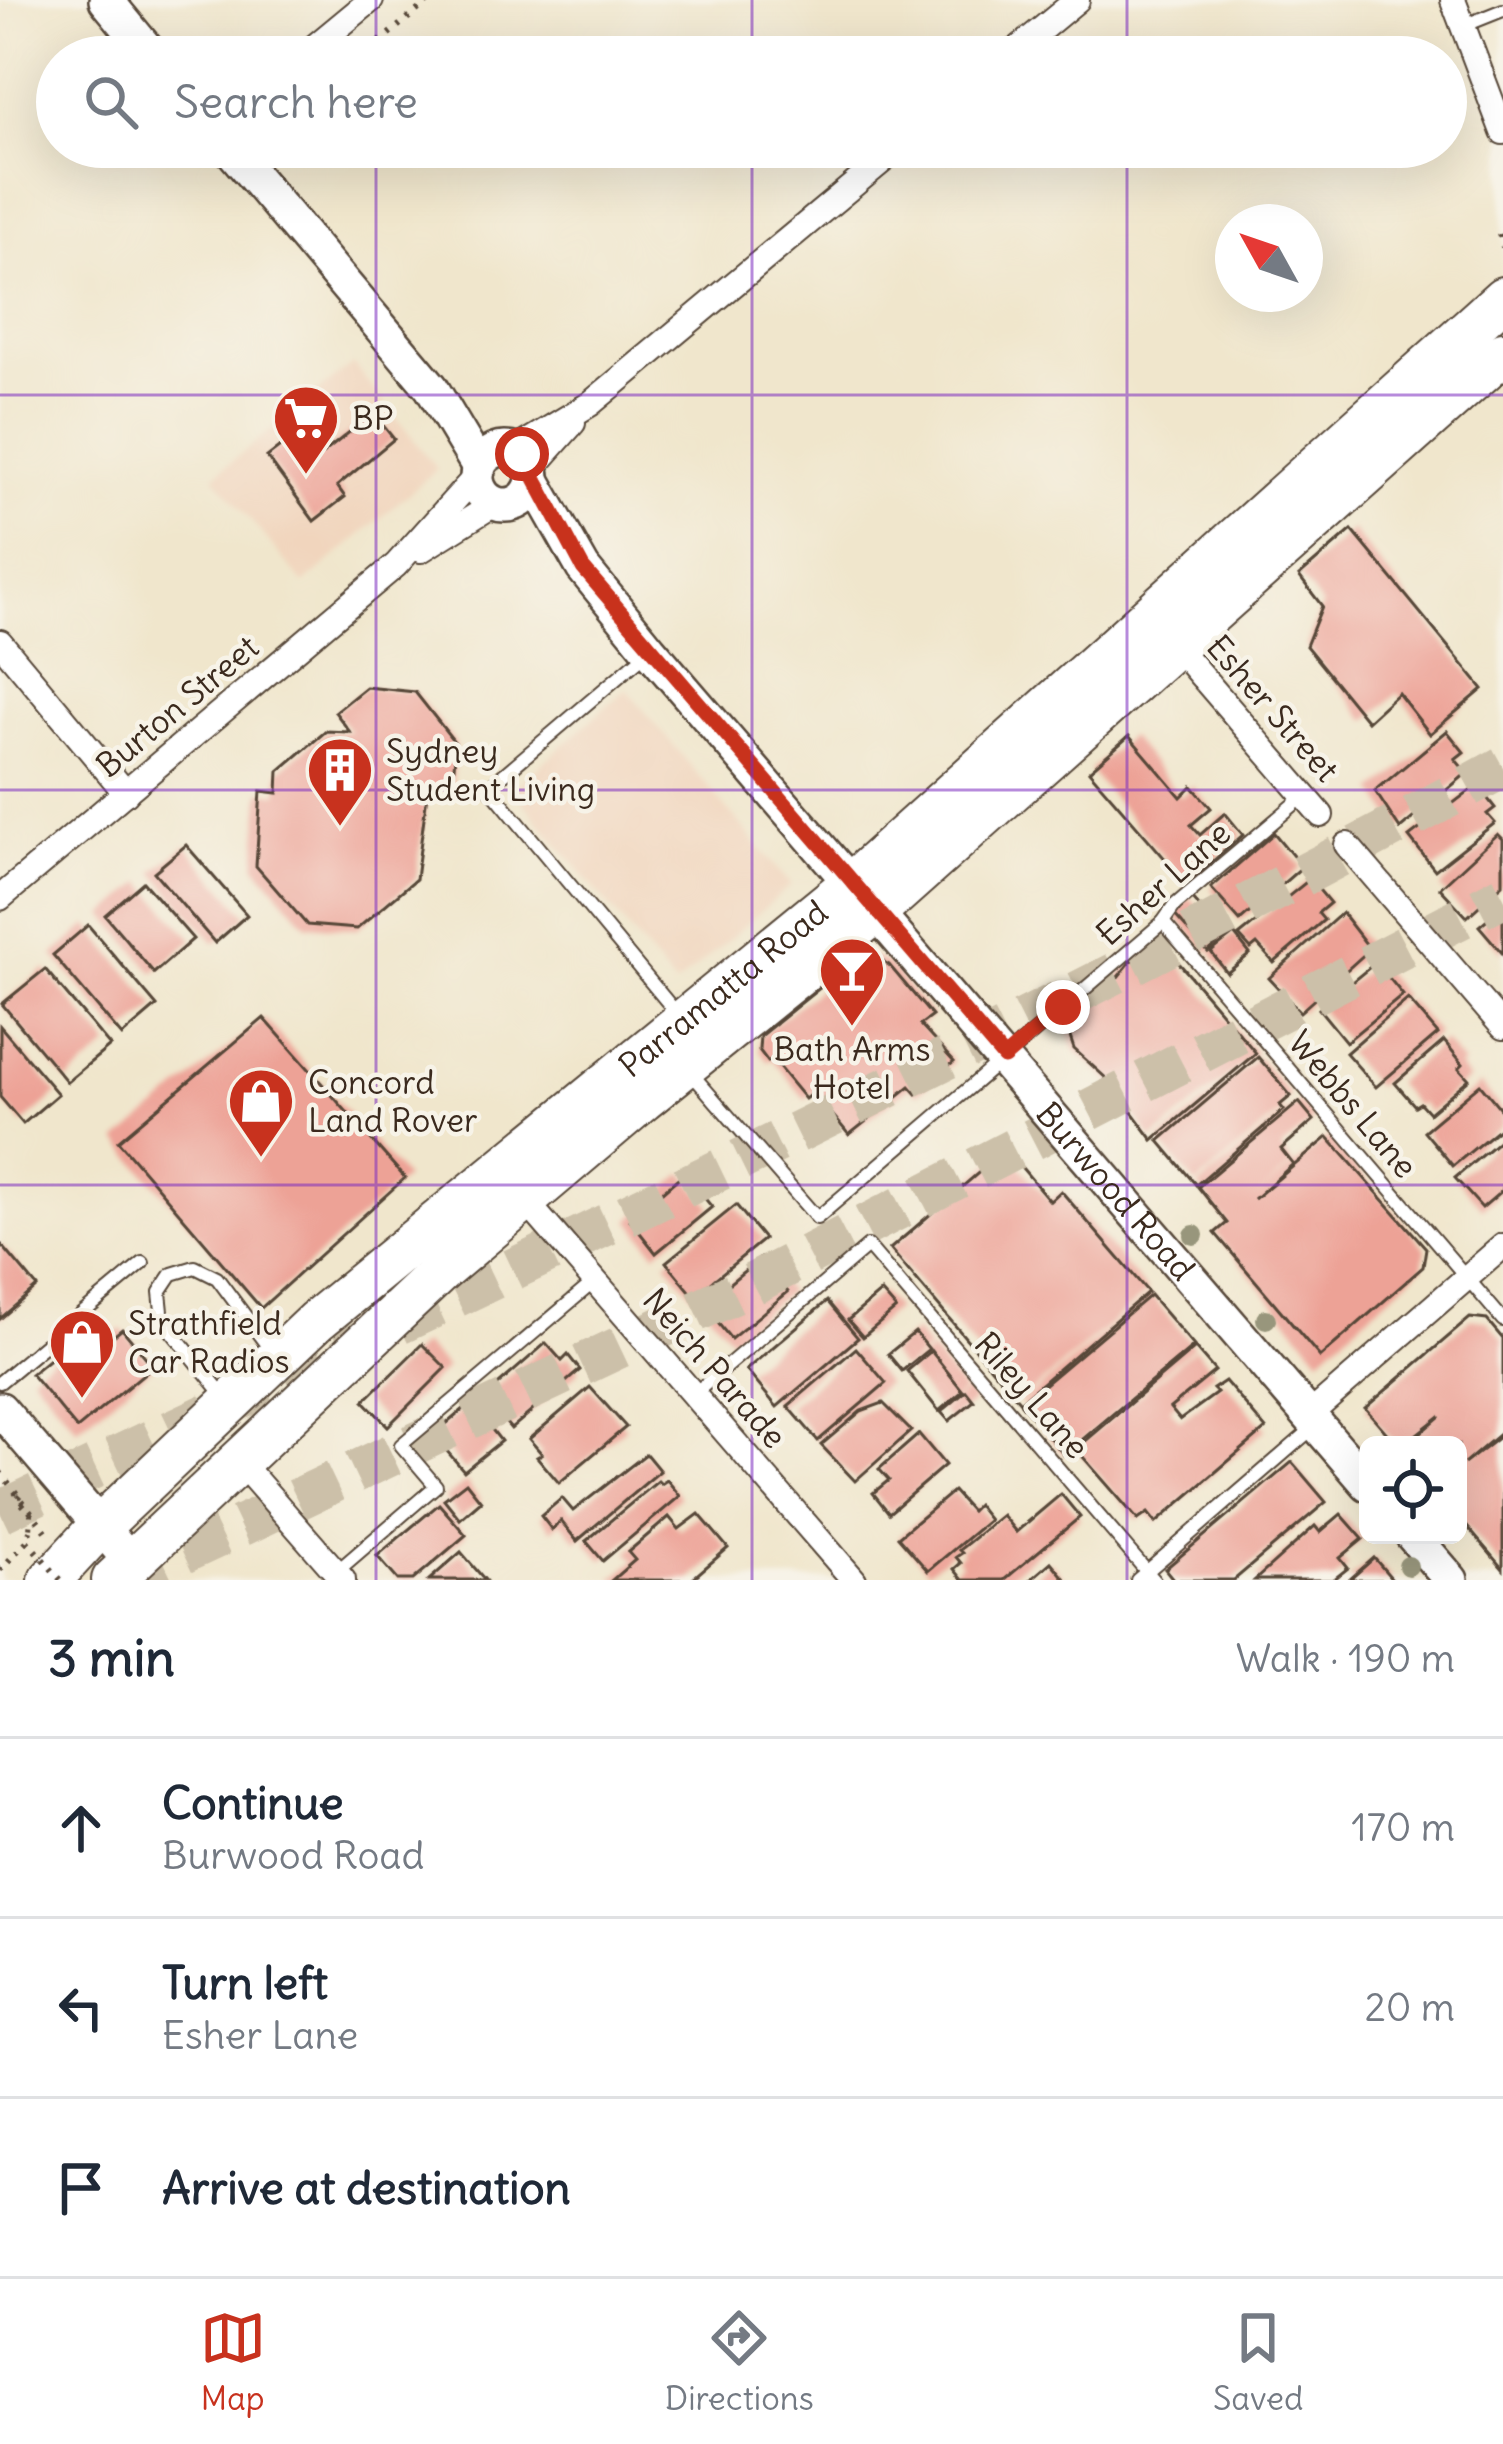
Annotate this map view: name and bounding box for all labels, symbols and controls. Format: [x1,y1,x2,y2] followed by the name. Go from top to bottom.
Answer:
[36,36,1467,168] search box
[78,69,144,135] icon: search
[174,74,418,130] text: Search here
[1215,204,1323,312] north arrow
[271,383,341,477] supermarket icon: BP
[352,397,393,439] place label: BP
[495,427,549,481] route start
[87,626,267,786] street label: Burton Street
[1198,626,1348,790] street label: Esher Street
[386,730,595,810] place label: Sydney Student Living
[305,735,375,829] building icon: Sydney Student Living
[1087,812,1239,954] street label: Esher Lane
[610,891,836,1086] street label: Parramatta Road
[817,935,887,1029] bar icon: Bath Arms Hotel
[1036,980,1090,1034] route end
[1279,1022,1427,1186] street label: Webbs Lane
[773,1028,931,1108] place label: Bath Arms Hotel
[308,1061,477,1141] place label: Concord Land Rover
[226,1066,296,1160] shop icon: Concord Land Rover
[1027,1093,1204,1289] street label: Burwood Road
[634,1279,796,1457] street label: Neich Parade
[128,1302,290,1382] place label: Strathfield Car Radios
[47,1307,117,1401] shop icon: Strathfield Car Radios
[966,1323,1098,1467] street label: Riley Lane
[1359,1436,1467,1544] map controls
[1359,1436,1467,1544] button: locate
[48,1626,175,1690] text: 3 min
[1236,1634,1455,1683] text: Walk · 190 m
[162,1775,344,1831] text: Continue
[48,1795,114,1861] icon: ahead
[1351,1803,1455,1852] text: 170 m
[162,1831,424,1880] text: Burwood Road
[162,1955,328,2011] text: Turn left
[48,1975,114,2041] icon: left
[1364,1983,1455,2032] text: 20 m
[162,2011,358,2060] text: Esher Lane
[48,2155,114,2221] icon: arrive
[162,2160,571,2216] text: Arrive at destination
[200,2305,266,2419] tab: Map
[665,2305,814,2419] tab: Directions
[1213,2305,1303,2419] tab: Saved

